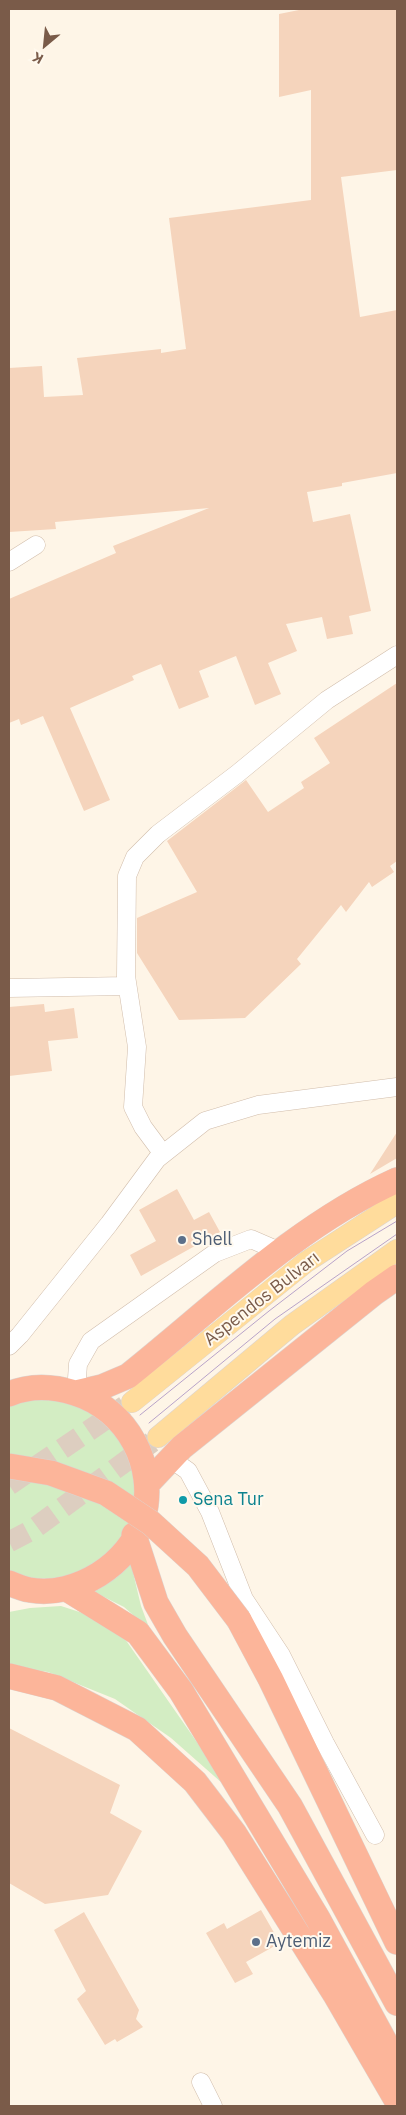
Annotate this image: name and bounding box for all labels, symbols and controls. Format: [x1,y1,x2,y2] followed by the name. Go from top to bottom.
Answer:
[20,20,70,70] north arrow
[29,48,46,68] text: K
[192,1229,232,1251] place label: Shell
[176,1234,188,1246] marker: Shell
[200,1247,324,1351] street label: Aspendos Bulvarı
[193,1489,264,1511] place label: Sena Tur
[177,1494,189,1506] marker: Sena Tur
[266,1931,331,1953] place label: Aytemiz
[250,1936,262,1948] marker: Aytemiz

